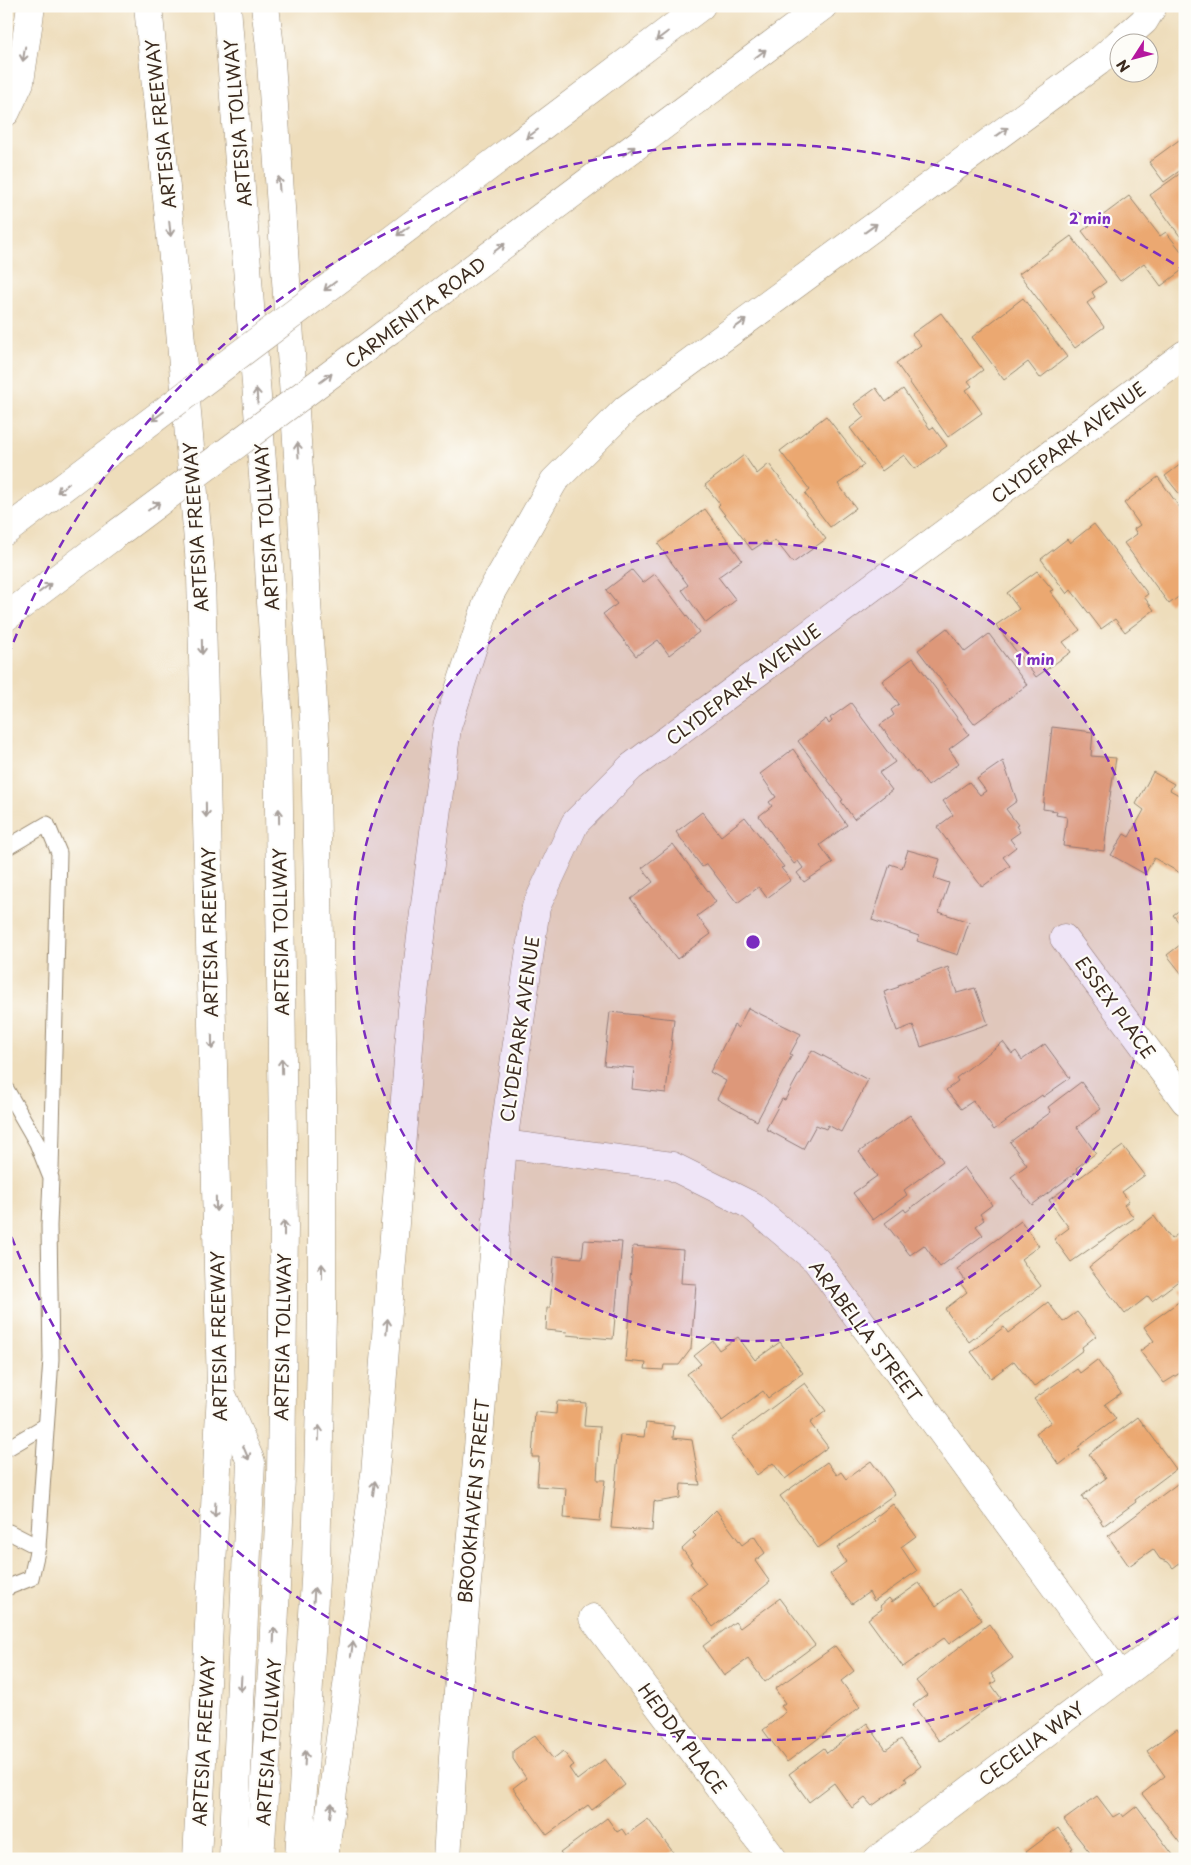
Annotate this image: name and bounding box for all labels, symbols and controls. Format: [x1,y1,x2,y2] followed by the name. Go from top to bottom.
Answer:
[656,30,669,41] one-way arrow
[1108,32,1158,82] north arrow
[138,37,182,210] street label: ARTESIA FREEWAY
[216,38,258,208] street label: ARTESIA TOLLWAY
[19,46,29,62] one-way arrow
[753,48,766,59] one-way arrow
[1111,55,1135,77] text: N
[995,126,1008,137] one-way arrow
[526,128,539,139] one-way arrow
[622,146,636,156] one-way arrow
[275,176,284,192] one-way arrow
[1069,206,1111,229] text: 2 min
[165,221,175,237] one-way arrow
[864,222,877,233] one-way arrow
[397,226,410,237] one-way arrow
[492,243,506,253] one-way arrow
[339,250,491,374] street label: CARMENITA ROAD
[324,281,337,292] one-way arrow
[733,318,746,329] one-way arrow
[319,372,332,383] one-way arrow
[985,375,1151,509] street label: CLYDEPARK AVENUE
[253,388,262,404] one-way arrow
[151,411,165,421] one-way arrow
[176,441,214,613] street label: ARTESIA FREEWAY
[247,442,285,612] street label: ARTESIA TOLLWAY
[293,443,302,459] one-way arrow
[57,482,70,493] one-way arrow
[147,501,161,511] one-way arrow
[38,582,51,593] one-way arrow
[660,617,826,751] street label: CLYDEPARK AVENUE
[198,639,207,655] one-way arrow
[1016,647,1054,670] text: 1 min
[202,801,211,817] one-way arrow
[274,808,284,824] one-way arrow
[194,846,224,1018] street label: ARTESIA FREEWAY
[265,848,295,1016] street label: ARTESIA TOLLWAY
[744,933,762,951] centre of rings
[493,934,545,1124] street label: CLYDEPARK AVENUE
[1069,950,1163,1064] street label: ESSEX PLACE
[207,1034,217,1050] one-way arrow
[277,1058,287,1074] one-way arrow
[211,1196,221,1212] one-way arrow
[279,1220,289,1236] one-way arrow
[203,1250,233,1422] street label: ARTESIA FREEWAY
[267,1253,297,1421] street label: ARTESIA TOLLWAY
[803,1254,929,1409] street label: ARABELLA STREET
[317,1263,327,1279] one-way arrow
[382,1319,392,1335] one-way arrow
[451,1397,495,1604] street label: BROOKHAVEN STREET
[314,1425,324,1442] one-way arrow
[243,1445,252,1460] one-way arrow
[369,1481,379,1497] one-way arrow
[210,1502,219,1518] one-way arrow
[309,1588,318,1604] one-way arrow
[269,1628,279,1644] one-way arrow
[347,1642,357,1658] one-way arrow
[185,1655,221,1827] street label: ARTESIA FREEWAY
[249,1657,287,1827] street label: ARTESIA TOLLWAY
[237,1676,246,1692] one-way arrow
[632,1677,734,1799] street label: HEDDA PLACE
[972,1694,1090,1792] street label: CECELIA WAY
[300,1750,309,1766] one-way arrow
[326,1803,336,1819] one-way arrow

